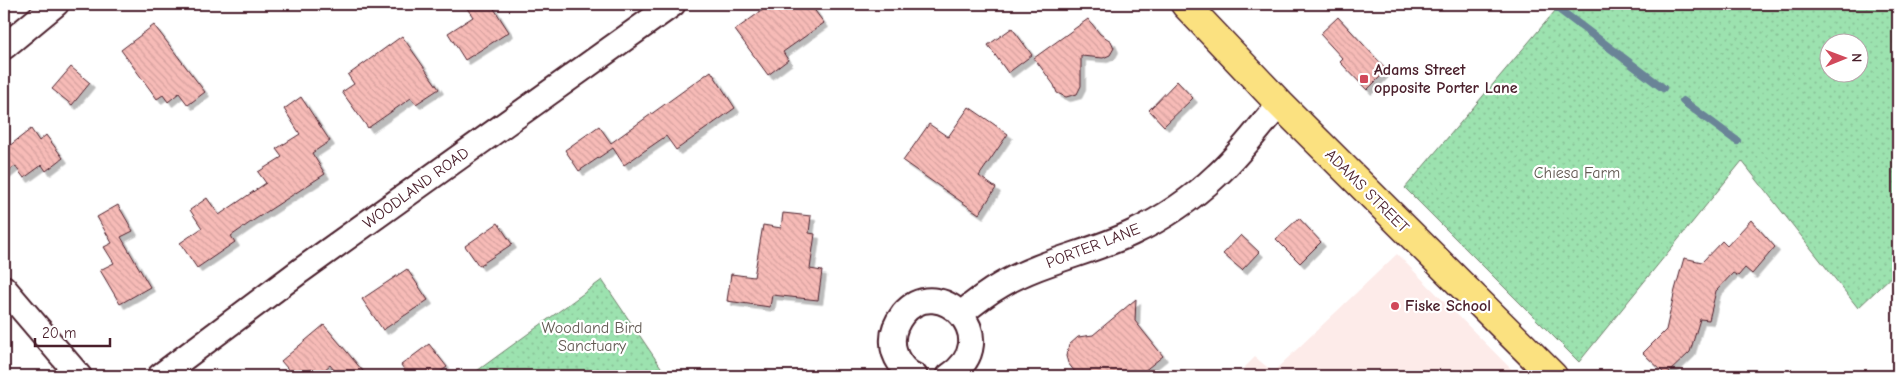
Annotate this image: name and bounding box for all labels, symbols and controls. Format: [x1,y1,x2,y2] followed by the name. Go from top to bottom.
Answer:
[1820,32,1870,82] north arrow
[1848,53,1865,62] text: N
[1374,61,1518,97] place label: Adams Street opposite Porter Lane
[1358,73,1370,85] marker: Adams Street opposite Porter Lane
[360,144,472,232] street label: WOODLAND ROAD
[1322,146,1413,237] street label: ADAMS STREET
[1534,164,1620,182] park label: Chiesa Farm
[1043,220,1143,272] street label: PORTER LANE
[1405,297,1491,315] place label: Fiske School
[1389,300,1401,312] marker: Fiske School
[35,315,110,347] scale bar
[542,319,642,355] park label: Woodland Bird Sanctuary
[42,324,76,342] text: 20 m

